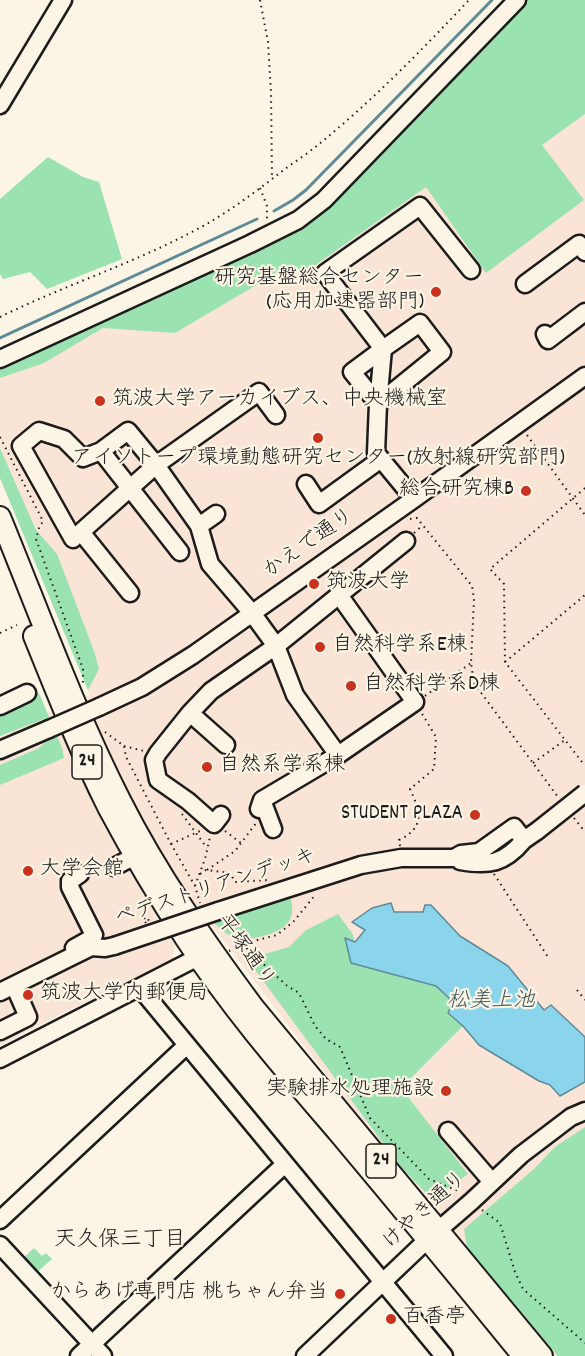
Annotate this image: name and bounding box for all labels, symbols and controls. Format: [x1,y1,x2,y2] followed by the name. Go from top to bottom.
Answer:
[214,267,424,317] place label: 研究基盤総合センター (応用加速器部門)
[429,285,443,299] marker: 研究基盤総合センター (応用加速器部門)
[112,388,447,414] place label: 筑波大学アーカイブス、中央機械室
[93,394,107,408] marker: 筑波大学アーカイブス、中央機械室
[311,431,325,445] marker: アイソトープ環境動態研究センター(放射線研究部門)
[71,447,565,473] place label: アイソトープ環境動態研究センター(放射線研究部門)
[399,478,514,504] place label: 総合研究棟B
[519,484,533,498] marker: 総合研究棟B
[260,505,360,585] street label: かえで通り
[326,571,410,597] place label: 筑波大学
[307,577,321,591] marker: 筑波大学
[332,634,468,660] place label: 自然科学系E棟
[313,640,327,654] marker: 自然科学系E棟
[363,673,500,699] place label: 自然科学系D棟
[344,679,358,693] marker: 自然科学系D棟
[72,745,102,779] road number: 24
[219,754,345,780] place label: 自然系学系棟
[200,760,214,774] marker: 自然系学系棟
[341,802,463,828] place label: STUDENT PLAZA
[468,808,482,822] marker: STUDENT PLAZA
[112,845,320,933] street label: ペデストリアンデッキ
[40,858,124,884] place label: 大学会館
[21,864,35,878] marker: 大学会館
[209,911,279,993] street label: 平塚通り
[40,982,208,1008] place label: 筑波大学内郵便局
[21,988,35,1002] marker: 筑波大学内郵便局
[447,990,535,1016] water label: 松美上池
[266,1078,434,1104] place label: 実験排水処理施設
[439,1084,453,1098] marker: 実験排水処理施設
[366,1144,396,1178] road number: 24
[379,1168,473,1256] street label: けやき通り
[54,1229,186,1255] district label: 天久保三丁目
[50,1281,328,1307] place label: からあげ専門店 桃ちゃん弁当
[333,1287,347,1301] marker: からあげ専門店 桃ちゃん弁当
[403,1306,466,1332] place label: 百香亭
[384,1312,398,1326] marker: 百香亭

